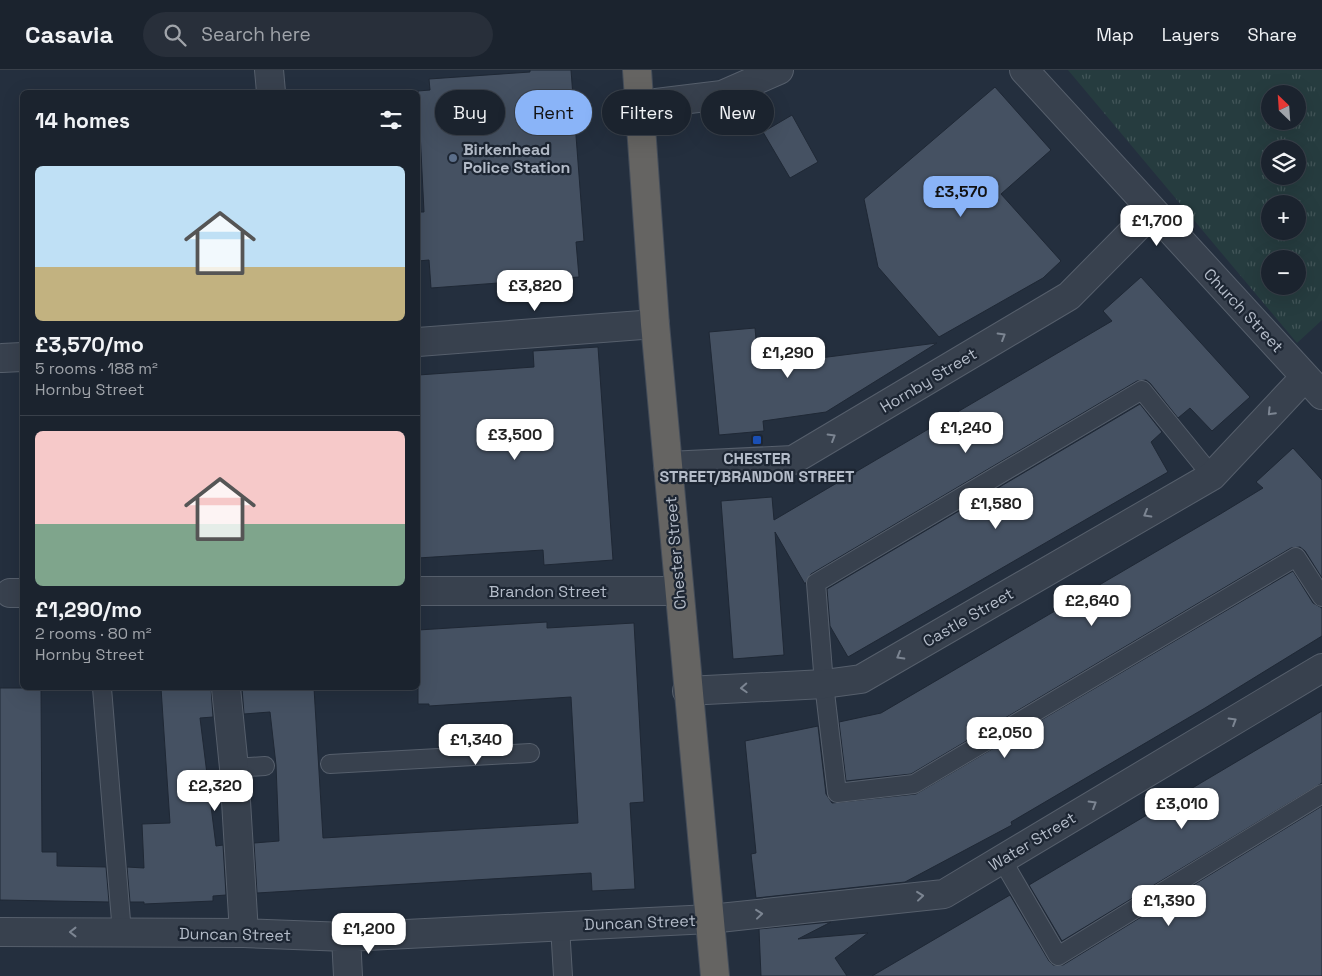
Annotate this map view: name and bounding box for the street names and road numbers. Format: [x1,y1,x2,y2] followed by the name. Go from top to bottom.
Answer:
[1199,264,1288,357] street label: Church Street
[876,343,981,418] street label: Hornby Street
[660,496,691,610] street label: Chester Street
[489,581,607,602] street label: Brandon Street
[919,583,1017,652] street label: Castle Street
[985,807,1080,876] street label: Water Street
[584,910,696,935] street label: Duncan Street
[179,923,291,946] street label: Duncan Street

